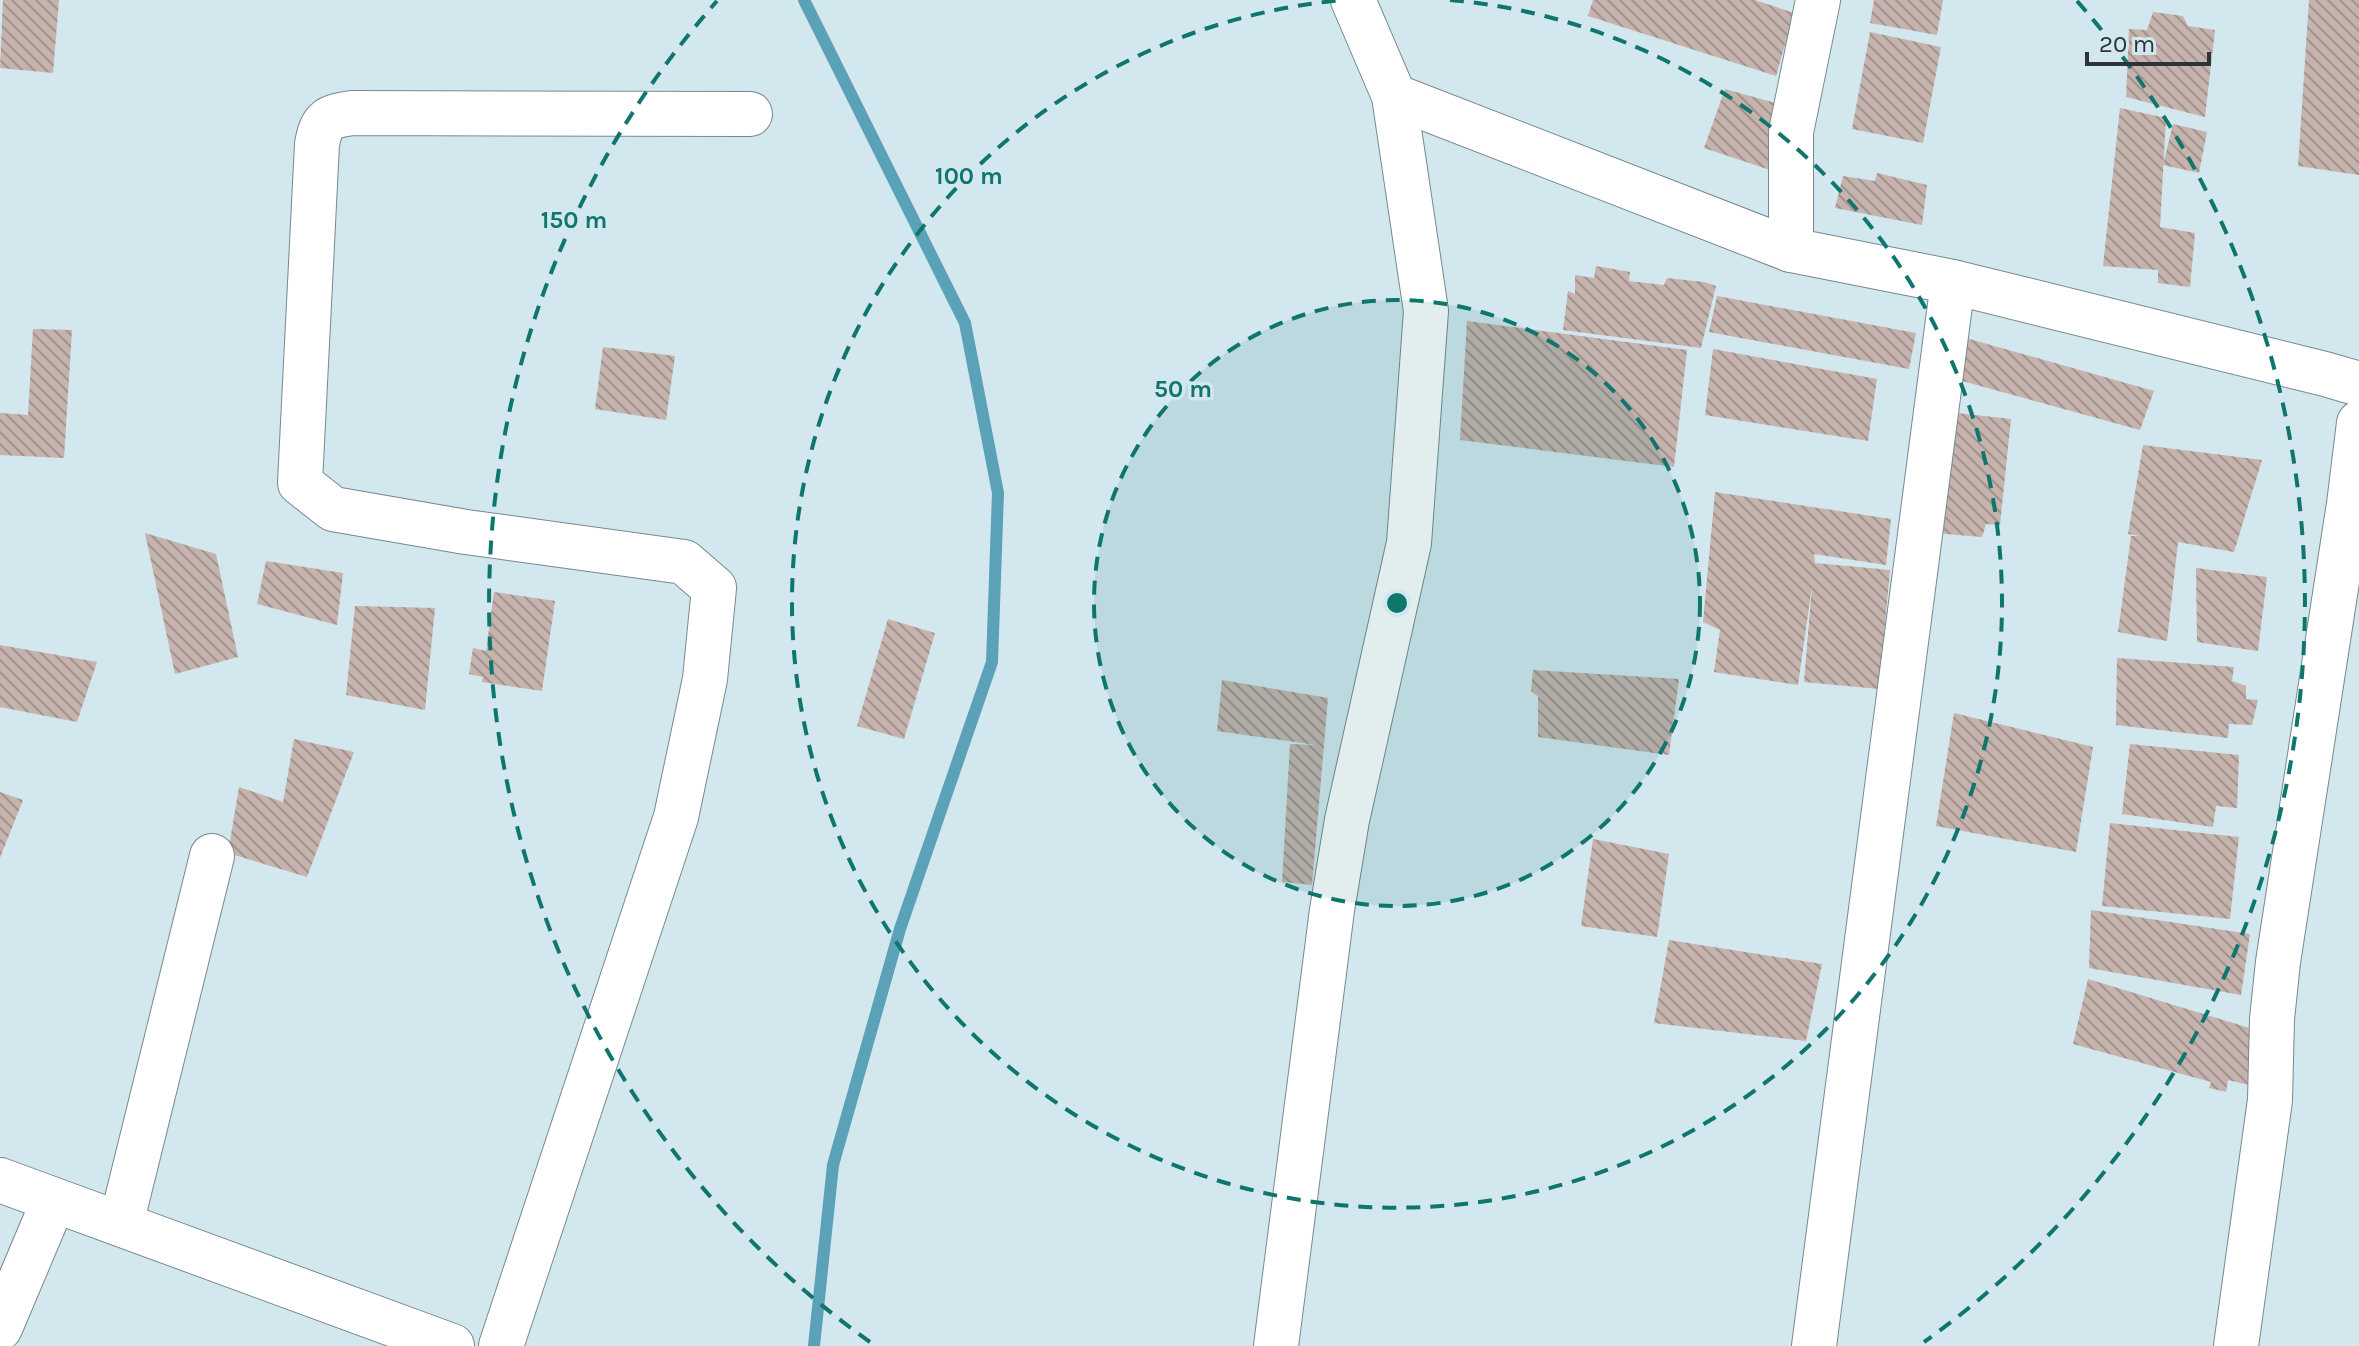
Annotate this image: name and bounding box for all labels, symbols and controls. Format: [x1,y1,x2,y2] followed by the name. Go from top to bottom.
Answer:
[2087,16,2209,66] scale bar
[2099,30,2155,58] text: 20 m
[935,162,1003,190] text: 100 m
[541,206,607,234] text: 150 m
[1154,375,1212,403] text: 50 m
[1383,589,1411,617] centre of rings

